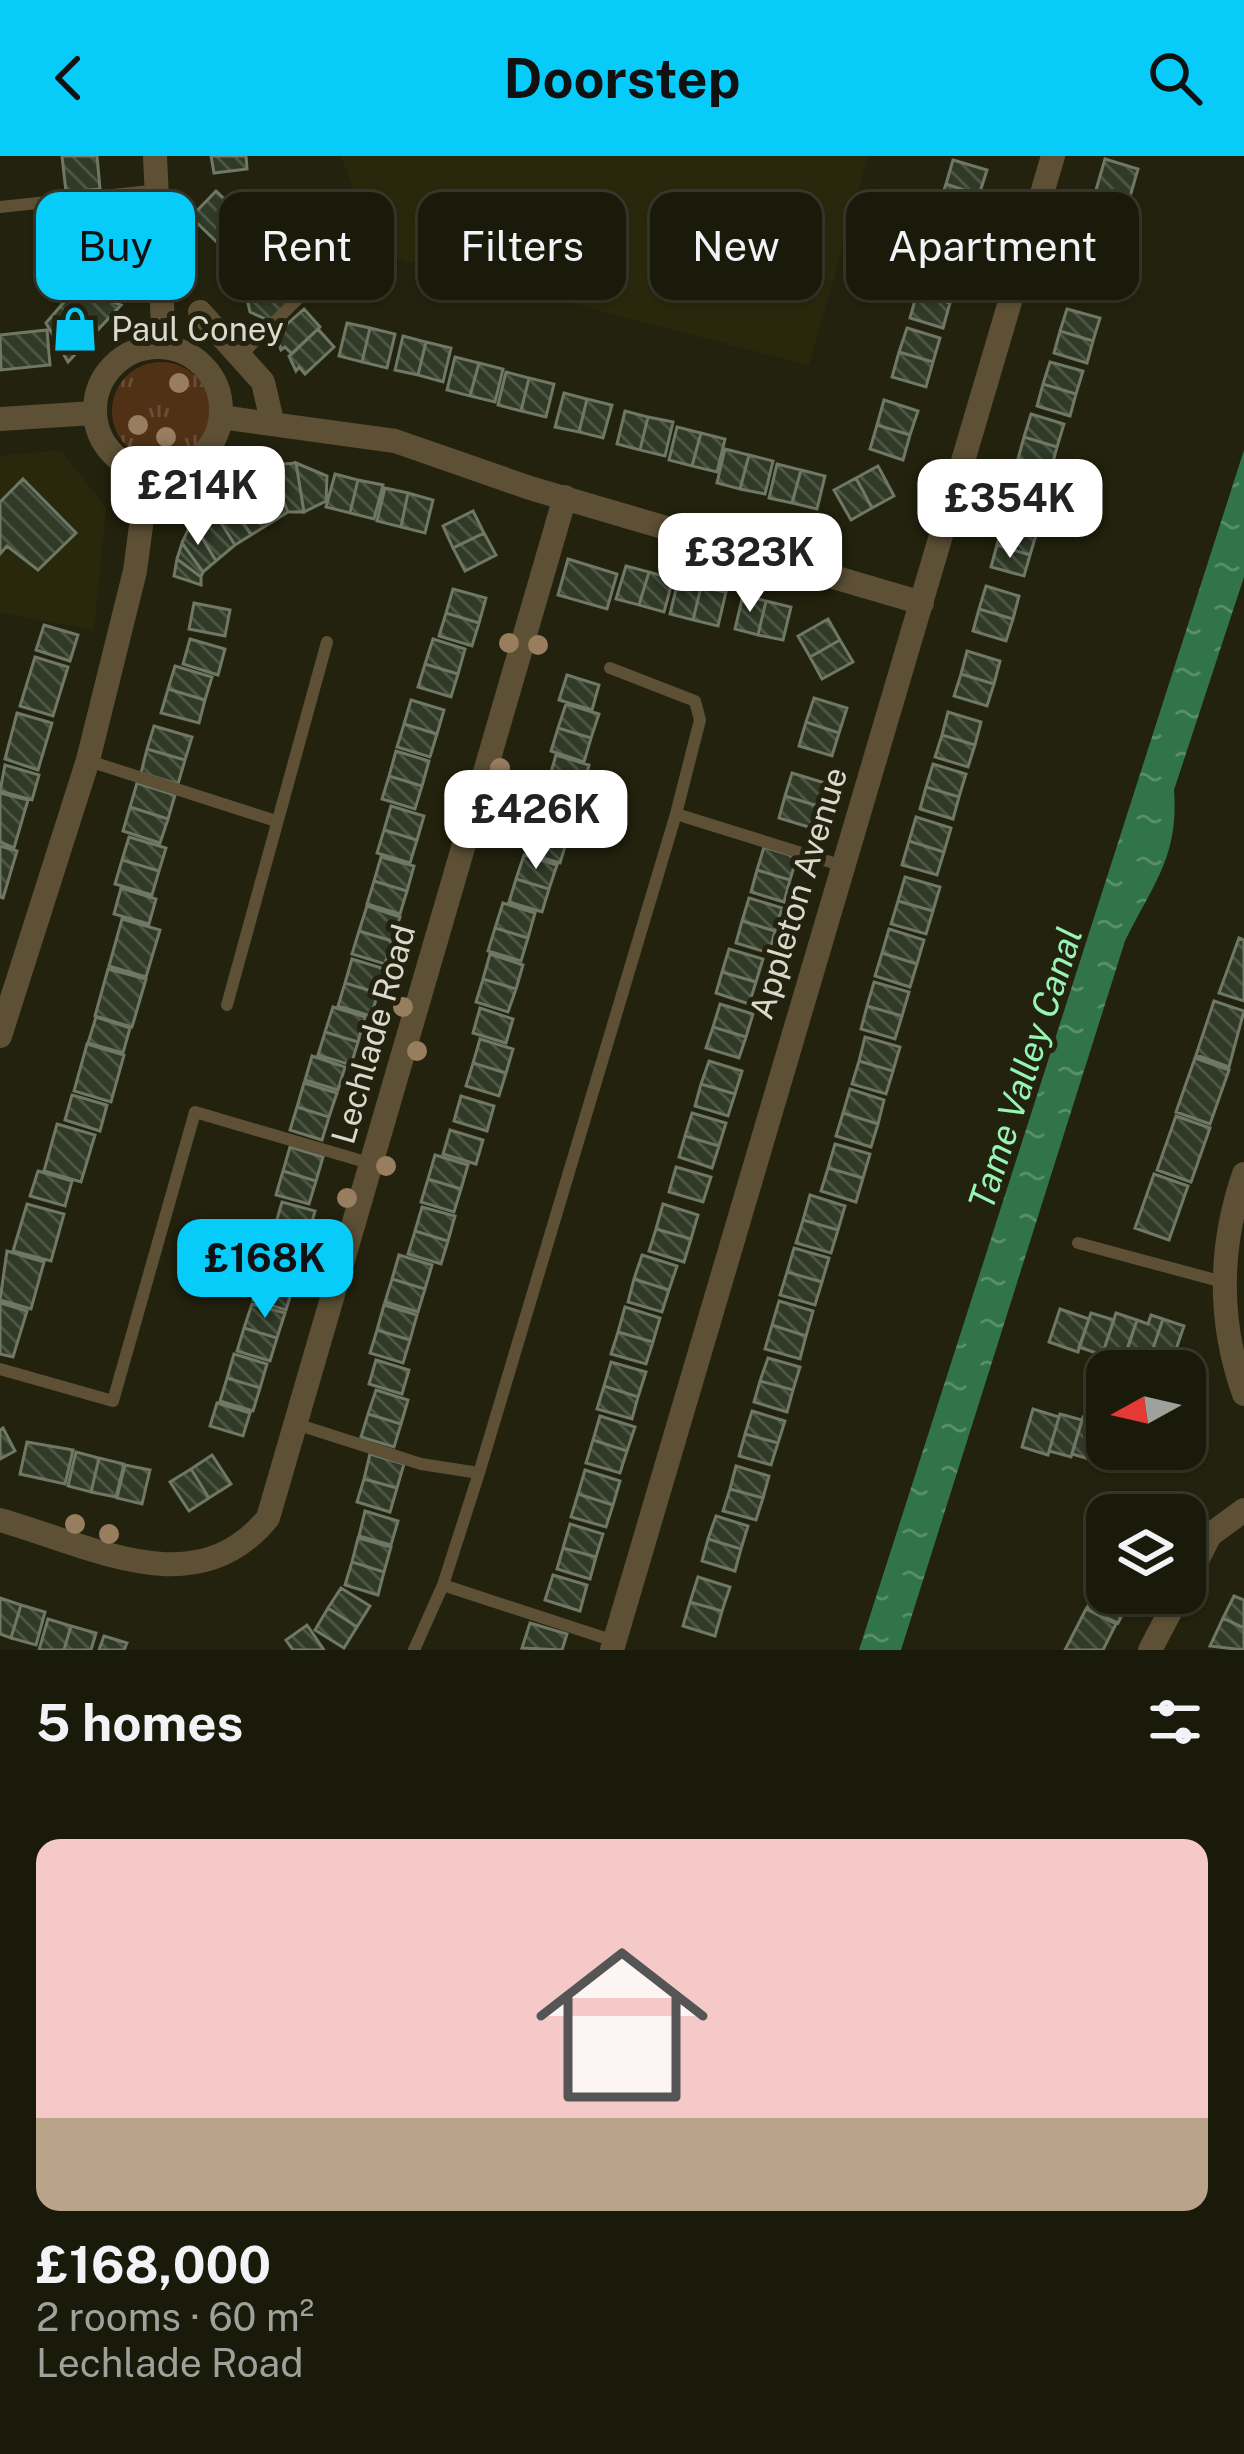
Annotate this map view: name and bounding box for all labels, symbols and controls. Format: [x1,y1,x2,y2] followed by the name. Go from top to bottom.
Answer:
[36,45,102,111] icon: back
[1142,45,1208,111] icon: search
[504,47,741,110] text: Doorstep
[36,192,195,300] chip: Buy
[219,192,394,300] chip: Rent
[418,192,626,300] chip: Filters
[650,192,822,300] chip: New
[846,192,1139,300] chip: Apartment
[50,304,100,354] shop icon: Paul Coney
[111,310,284,348] place label: Paul Coney
[114,446,282,548] pin: £214K
[926,459,1094,561] pin: £354K
[138,462,258,508] text: £214K
[944,475,1076,521] text: £354K
[666,513,834,615] pin: £323K
[685,529,815,575] text: £323K
[742,763,854,1023] street label: Appleton Avenue
[452,770,620,872] pin: £426K
[471,786,601,832] text: £426K
[324,920,422,1148] street label: Lechlade Road
[960,922,1090,1214] water label: Tame Valley Canal
[181,1219,349,1321] pin: £168K
[204,1235,326,1281] text: £168K
[1086,1350,1206,1470] north arrow
[1086,1350,1206,1614] map controls
[1086,1494,1206,1614] button: layers
[1142,1689,1208,1755] icon: filters
[36,1693,243,1752] text: 5 homes
[514,1917,730,2133] icon: home
[36,2235,271,2294] text: £168,000
[36,2294,314,2340] text: 2 rooms · 60 m²
[36,2340,303,2386] text: Lechlade Road

